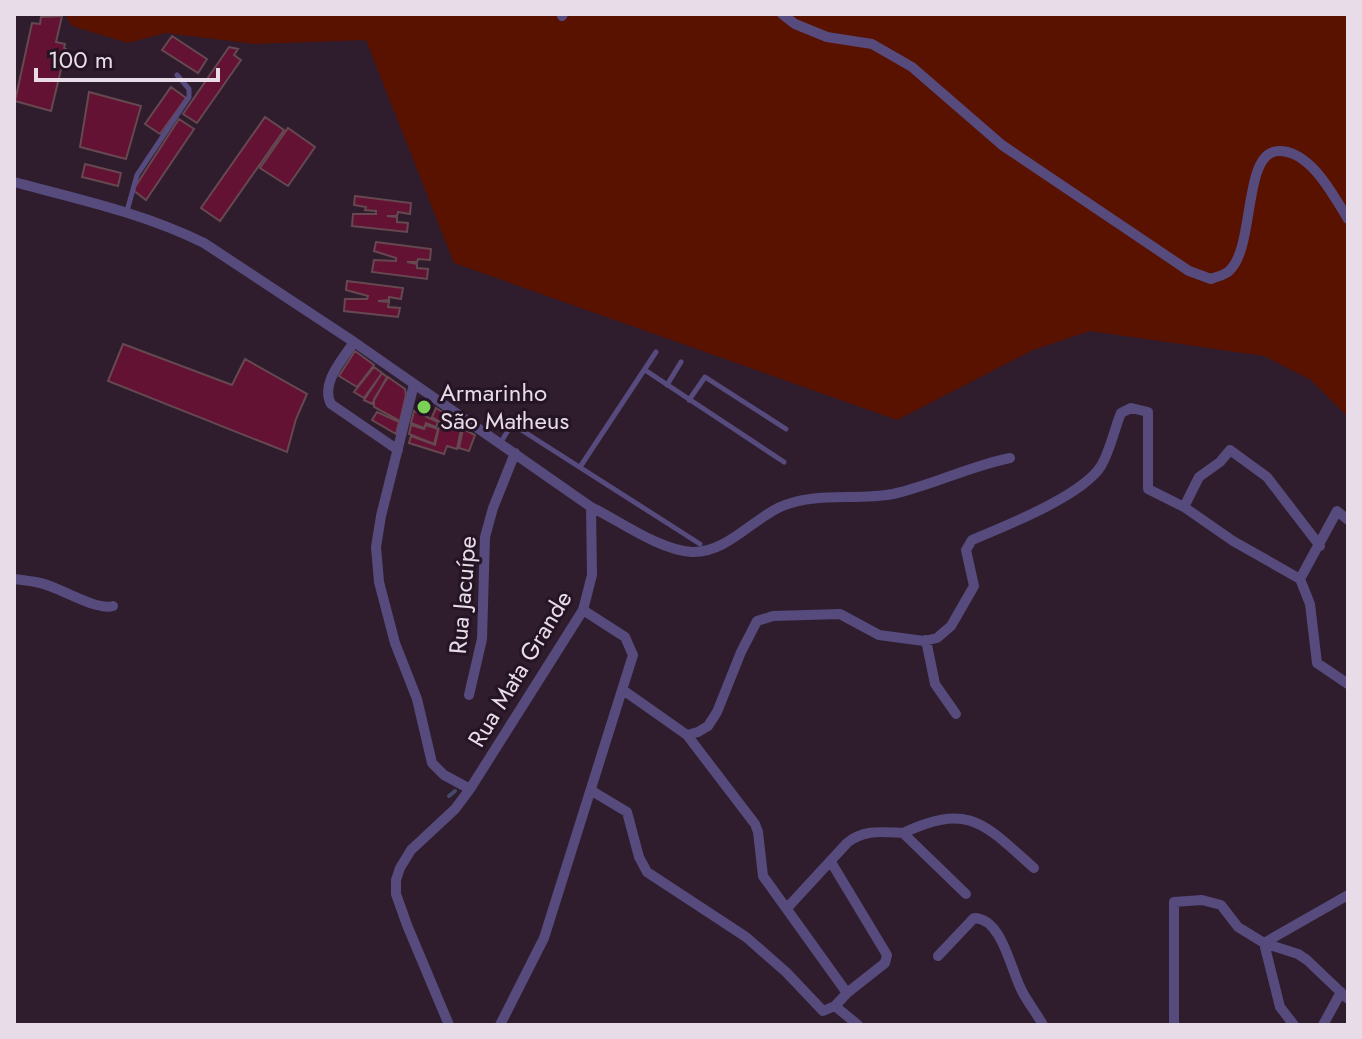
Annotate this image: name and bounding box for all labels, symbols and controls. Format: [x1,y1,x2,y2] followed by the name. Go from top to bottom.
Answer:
[36,32,218,82] scale bar
[48,42,114,77] text: 100 m
[440,375,569,438] place label: Armarinho São Matheus
[415,398,433,416] marker: Armarinho São Matheus
[440,534,485,655] street label: Rua Jacuípe
[459,584,580,754] street label: Rua Mata Grande

